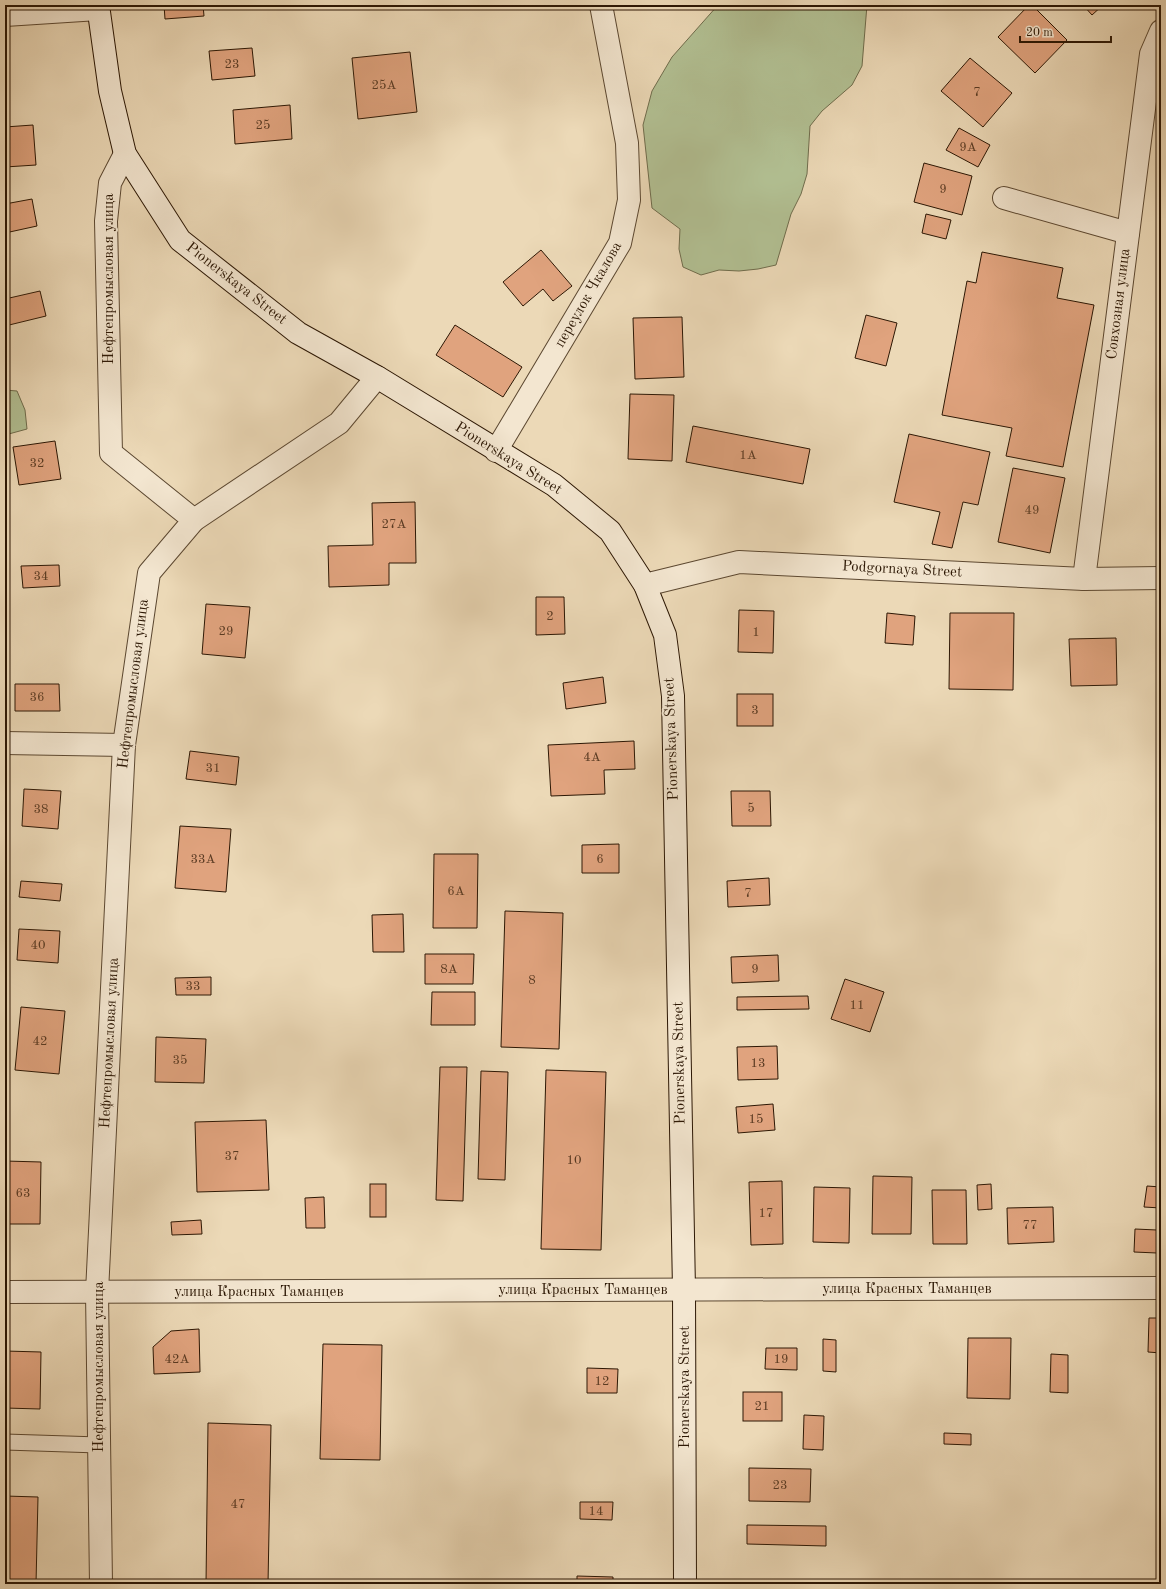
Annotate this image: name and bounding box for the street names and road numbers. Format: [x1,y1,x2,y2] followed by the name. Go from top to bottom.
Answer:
[102,193,117,365] street label: Нефтепромысловая улица
[553,239,626,350] street label: переулок Чкалова
[183,240,289,328] street label: Pionerskaya Street
[1105,247,1133,361] street label: Совхозная улица
[452,420,564,498] street label: Pionerskaya Street
[841,559,963,581] street label: Podgornaya Street
[116,598,152,770] street label: Нефтепромысловая улица
[662,677,682,801] street label: Pionerskaya Street
[98,957,122,1129] street label: Нефтепромысловая улица
[671,1001,689,1125] street label: Pionerskaya Street
[92,1281,107,1453] street label: Нефтепромысловая улица
[822,1282,992,1297] street label: улица Красных Таманцев
[498,1283,668,1298] street label: улица Красных Таманцев
[174,1285,344,1300] street label: улица Красных Таманцев
[678,1325,693,1449] street label: Pionerskaya Street

